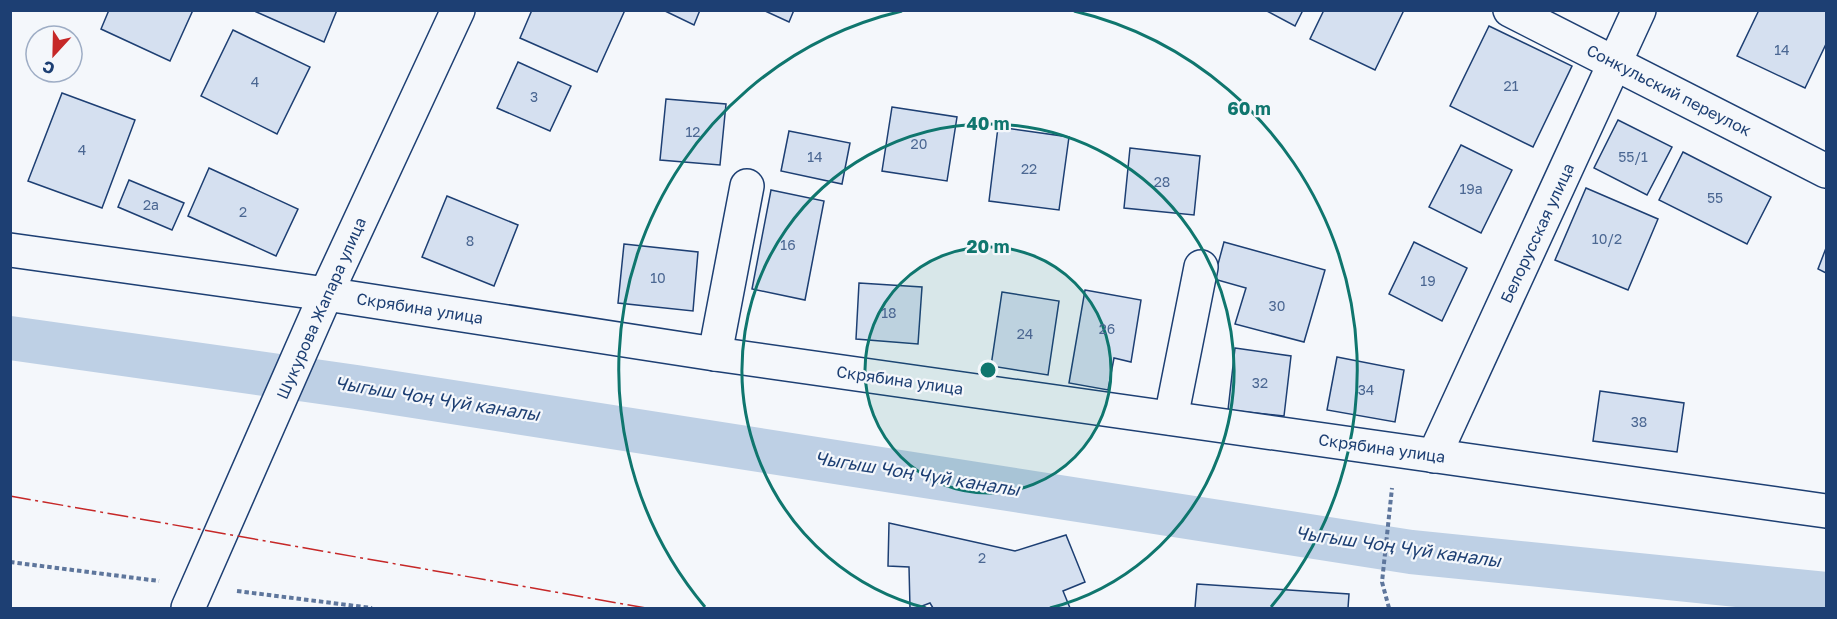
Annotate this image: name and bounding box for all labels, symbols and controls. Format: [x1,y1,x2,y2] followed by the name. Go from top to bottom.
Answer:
[24,24,84,84] north arrow
[1583,40,1755,140] street label: Сонкульский переулок
[1774,41,1790,58] house number: 14
[39,57,57,79] text: С
[251,73,259,90] house number: 4
[1504,77,1519,94] house number: 21
[530,88,538,105] house number: 3
[1227,97,1271,119] text: 60 m
[966,112,1010,134] text: 40 m
[686,123,700,140] house number: 12
[911,135,927,152] house number: 20
[78,141,86,158] house number: 4
[807,148,823,165] house number: 14
[1618,148,1648,165] house number: 55/1
[1021,160,1037,177] house number: 22
[1496,160,1578,306] street label: Белорусская улица
[1154,173,1170,190] house number: 28
[1459,180,1483,197] house number: 19а
[1707,189,1723,206] house number: 55
[143,196,159,213] house number: 2а
[239,203,247,220] house number: 2
[272,214,370,402] street label: Шукурова Жапара улица
[1592,230,1622,247] house number: 10/2
[466,232,474,249] house number: 8
[967,235,1009,257] text: 20 m
[780,236,796,253] house number: 16
[650,269,666,286] house number: 10
[1420,272,1436,289] house number: 19
[355,288,485,328] street label: Скрябина улица
[1269,297,1285,314] house number: 30
[881,304,897,321] house number: 18
[1099,320,1115,337] house number: 26
[1017,325,1033,342] house number: 24
[978,360,998,380] centre of rings
[835,361,965,399] street label: Скрябина улица
[333,371,542,426] water label: Чыгыш Чоң Чүй каналы
[1252,374,1268,391] house number: 32
[1358,381,1374,398] house number: 34
[1631,413,1647,430] house number: 38
[1317,429,1447,467] street label: Скрябина улица
[813,446,1022,501] water label: Чыгыш Чоң Чүй каналы
[1294,521,1503,572] water label: Чыгыш Чоң Чүй каналы
[978,549,986,566] house number: 2

